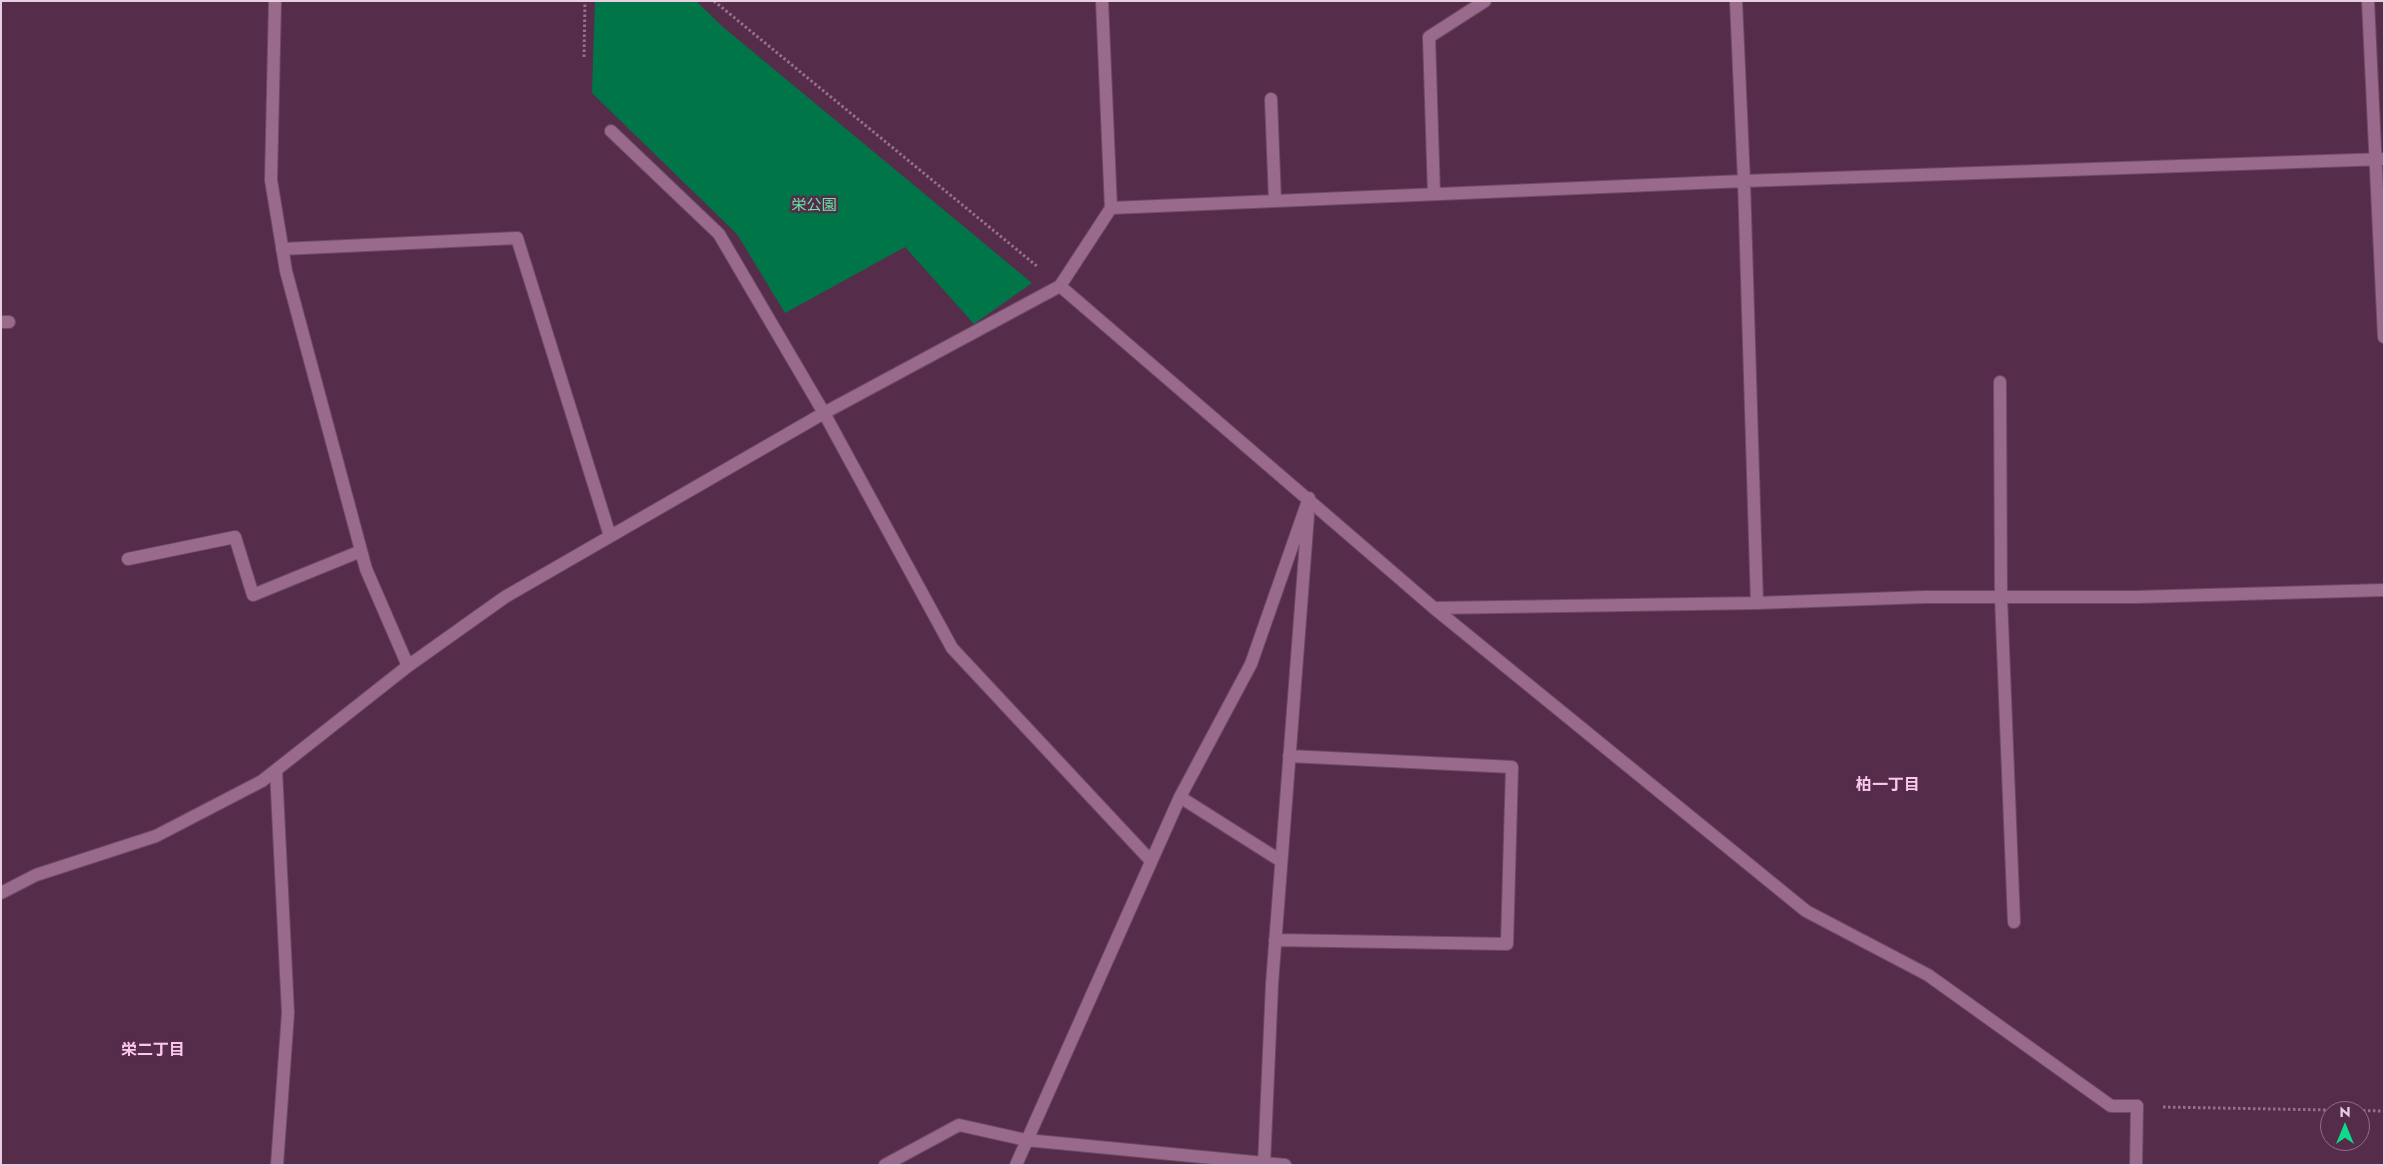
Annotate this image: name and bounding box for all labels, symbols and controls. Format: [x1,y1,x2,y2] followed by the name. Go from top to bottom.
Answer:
[792,197,836,215] park label: 栄公園
[1856,776,1920,796] district label: 柏一丁目
[121,1041,185,1061] district label: 栄二丁目
[2320,1101,2370,1151] north arrow
[2339,1102,2351,1122] text: N

